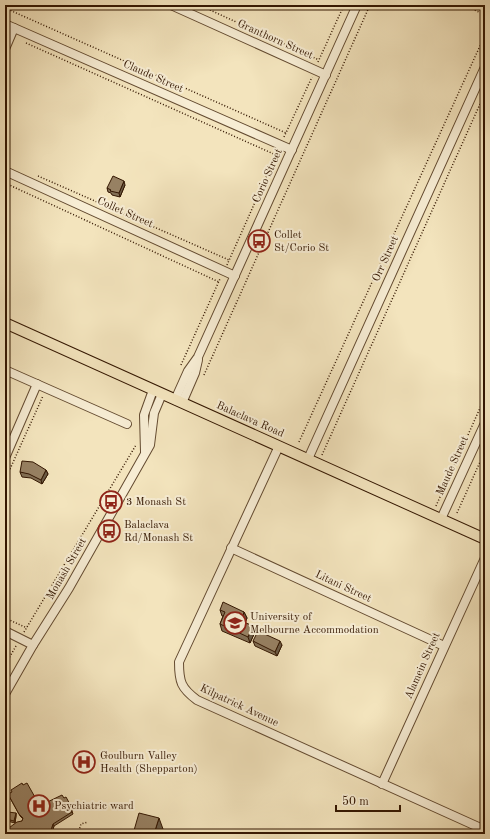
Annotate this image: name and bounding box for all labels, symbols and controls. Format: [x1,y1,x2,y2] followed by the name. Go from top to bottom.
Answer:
[235,18,315,62] street label: Granthorn Street
[121,59,185,95] street label: Claude Street
[251,147,285,205] street label: Corio Street
[95,196,155,230] street label: Collet Street
[246,228,272,254] bus stop icon: Collet St/Corio St
[274,230,329,254] place label: Collet St/Corio St
[371,234,401,284] street label: Orr Street
[215,400,286,440] street label: Balaclava Road
[435,435,471,497] street label: Maude Street
[98,489,124,515] bus stop icon: 3 Monash St
[126,497,186,508] place label: 3 Monash St
[96,518,122,544] bus stop icon: Balaclava Rd/Monash St
[124,520,193,544] place label: Balaclava Rd/Monash St
[45,536,89,602] street label: Monash Street
[313,569,373,605] street label: Litani Street
[222,610,248,636] school or university icon: University of Melbourne Accommodation
[250,612,379,636] place label: University of Melbourne Accommodation
[403,631,443,701] street label: Alamein Street
[198,683,280,729] street label: Kilpatrick Avenue
[71,749,97,775] hospital icon: Goulburn Valley Health (Shepparton)
[100,751,198,775] place label: Goulburn Valley Health (Shepparton)
[336,787,400,813] scale bar
[26,793,52,819] hospital icon: Psychiatric ward
[342,795,369,808] text: 50 m
[54,801,134,812] place label: Psychiatric ward

